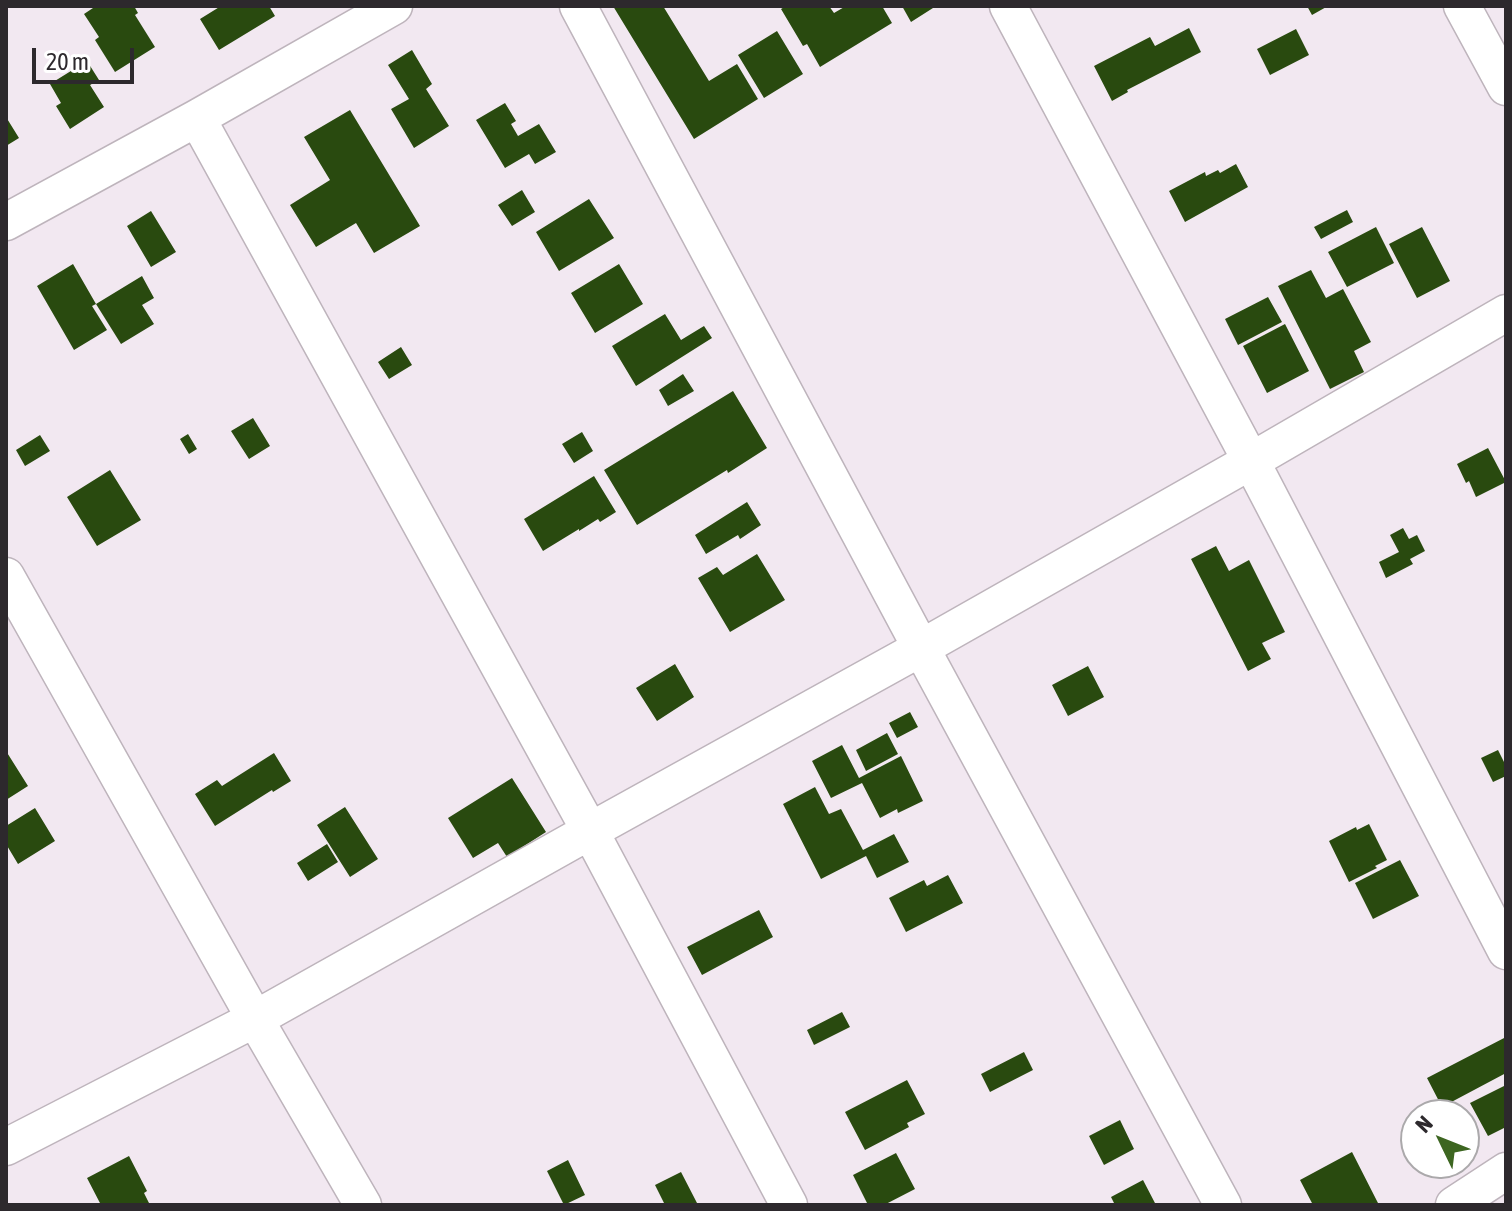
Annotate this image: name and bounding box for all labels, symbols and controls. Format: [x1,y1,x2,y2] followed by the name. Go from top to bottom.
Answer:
[36,32,138,82] scale bar
[46,48,89,75] text: 20 m
[1400,1099,1480,1179] north arrow
[1410,1110,1438,1138] text: N

